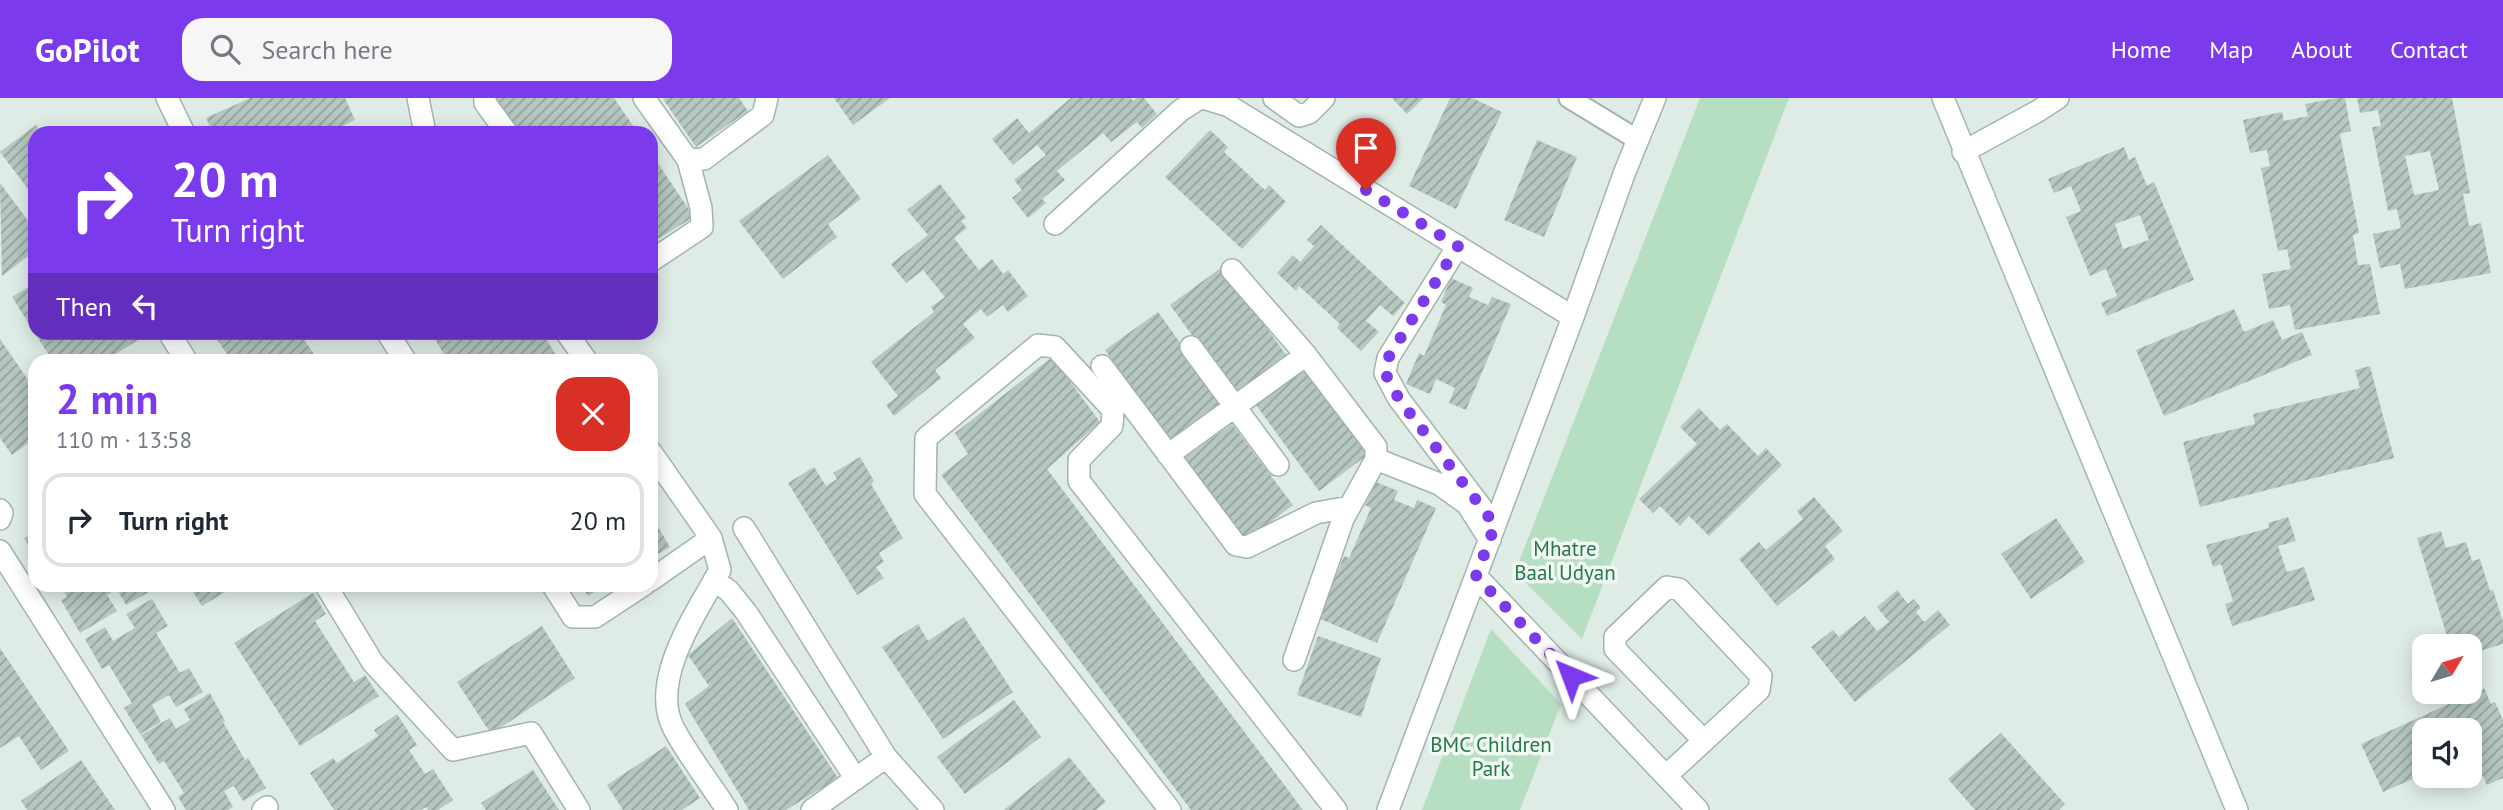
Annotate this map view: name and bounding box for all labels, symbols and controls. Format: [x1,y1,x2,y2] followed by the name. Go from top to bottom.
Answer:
[182,18,672,81] search box
[35,28,140,71] text: GoPilot
[206,30,244,68] icon: search
[262,33,393,66] text: Search here
[2111,34,2171,65] text: Home
[2209,34,2253,65] text: Map
[2291,34,2352,65] text: About
[2390,34,2468,65] text: Contact
[1336,118,1396,190] pin
[1347,129,1385,167] icon: arrive
[171,147,278,211] text: 20 m
[56,154,147,245] icon: right
[171,209,305,251] text: Turn right
[126,287,164,325] icon: left
[56,290,112,323] text: Then
[56,371,158,426] text: 2 min
[556,377,630,451] button: close
[56,425,192,454] text: 110 m · 13:58
[60,501,98,539] icon: right
[119,504,228,537] text: Turn right
[570,504,626,537] text: 20 m
[1514,535,1616,586] park label: Mhatre Baal Udyan
[2412,634,2482,704] north arrow
[2412,634,2482,788] map controls
[1534,639,1608,713] position arrow
[2412,718,2482,788] button: sound
[1430,731,1552,782] park label: BMC Children Park

